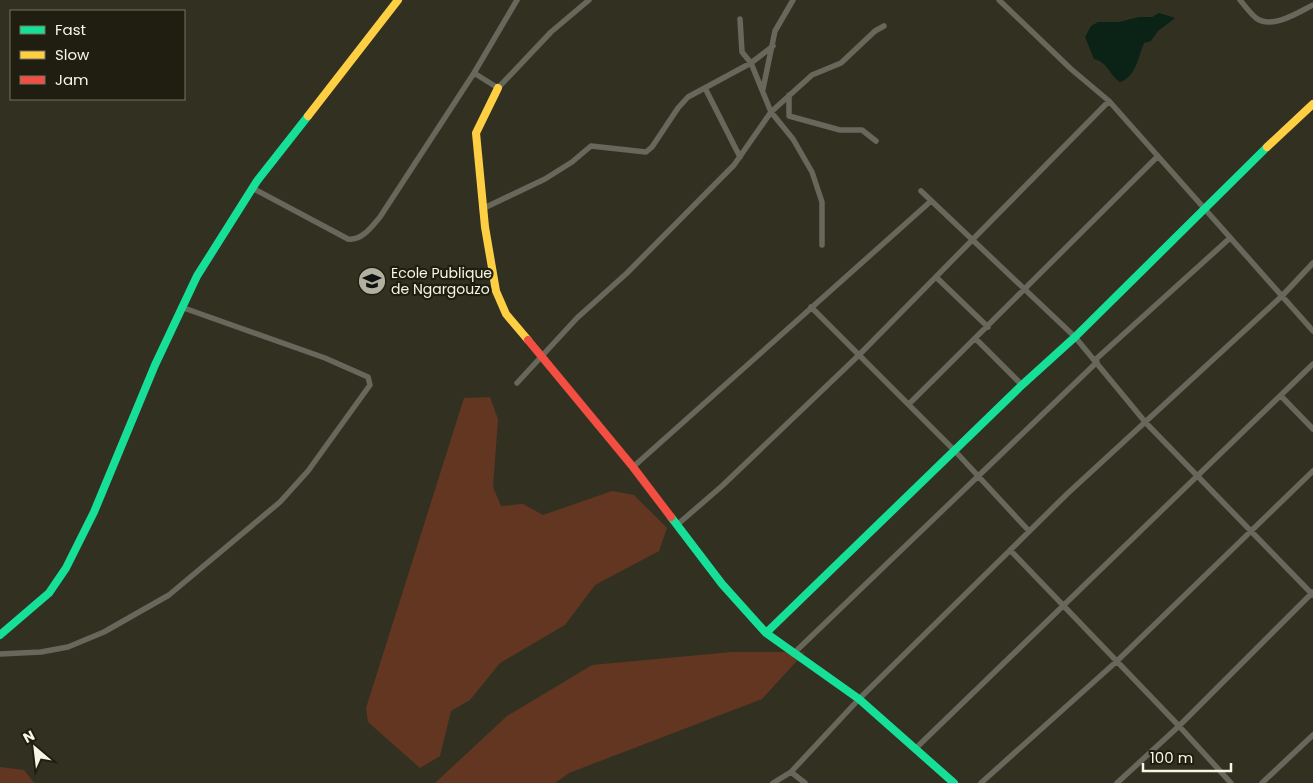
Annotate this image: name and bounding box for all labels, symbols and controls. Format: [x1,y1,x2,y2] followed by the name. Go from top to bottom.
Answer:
[10,10,185,100] legend
[55,19,86,40] text: Fast
[55,44,90,65] text: Slow
[55,69,89,90] text: Jam
[391,263,492,299] place label: Ecole Publique de Ngargouzo
[357,266,387,296] school or university icon: Ecole Publique de Ngargouzo
[10,723,60,773] north arrow
[20,725,38,748] text: N
[1143,740,1230,772] scale bar
[1150,747,1193,768] text: 100 m

